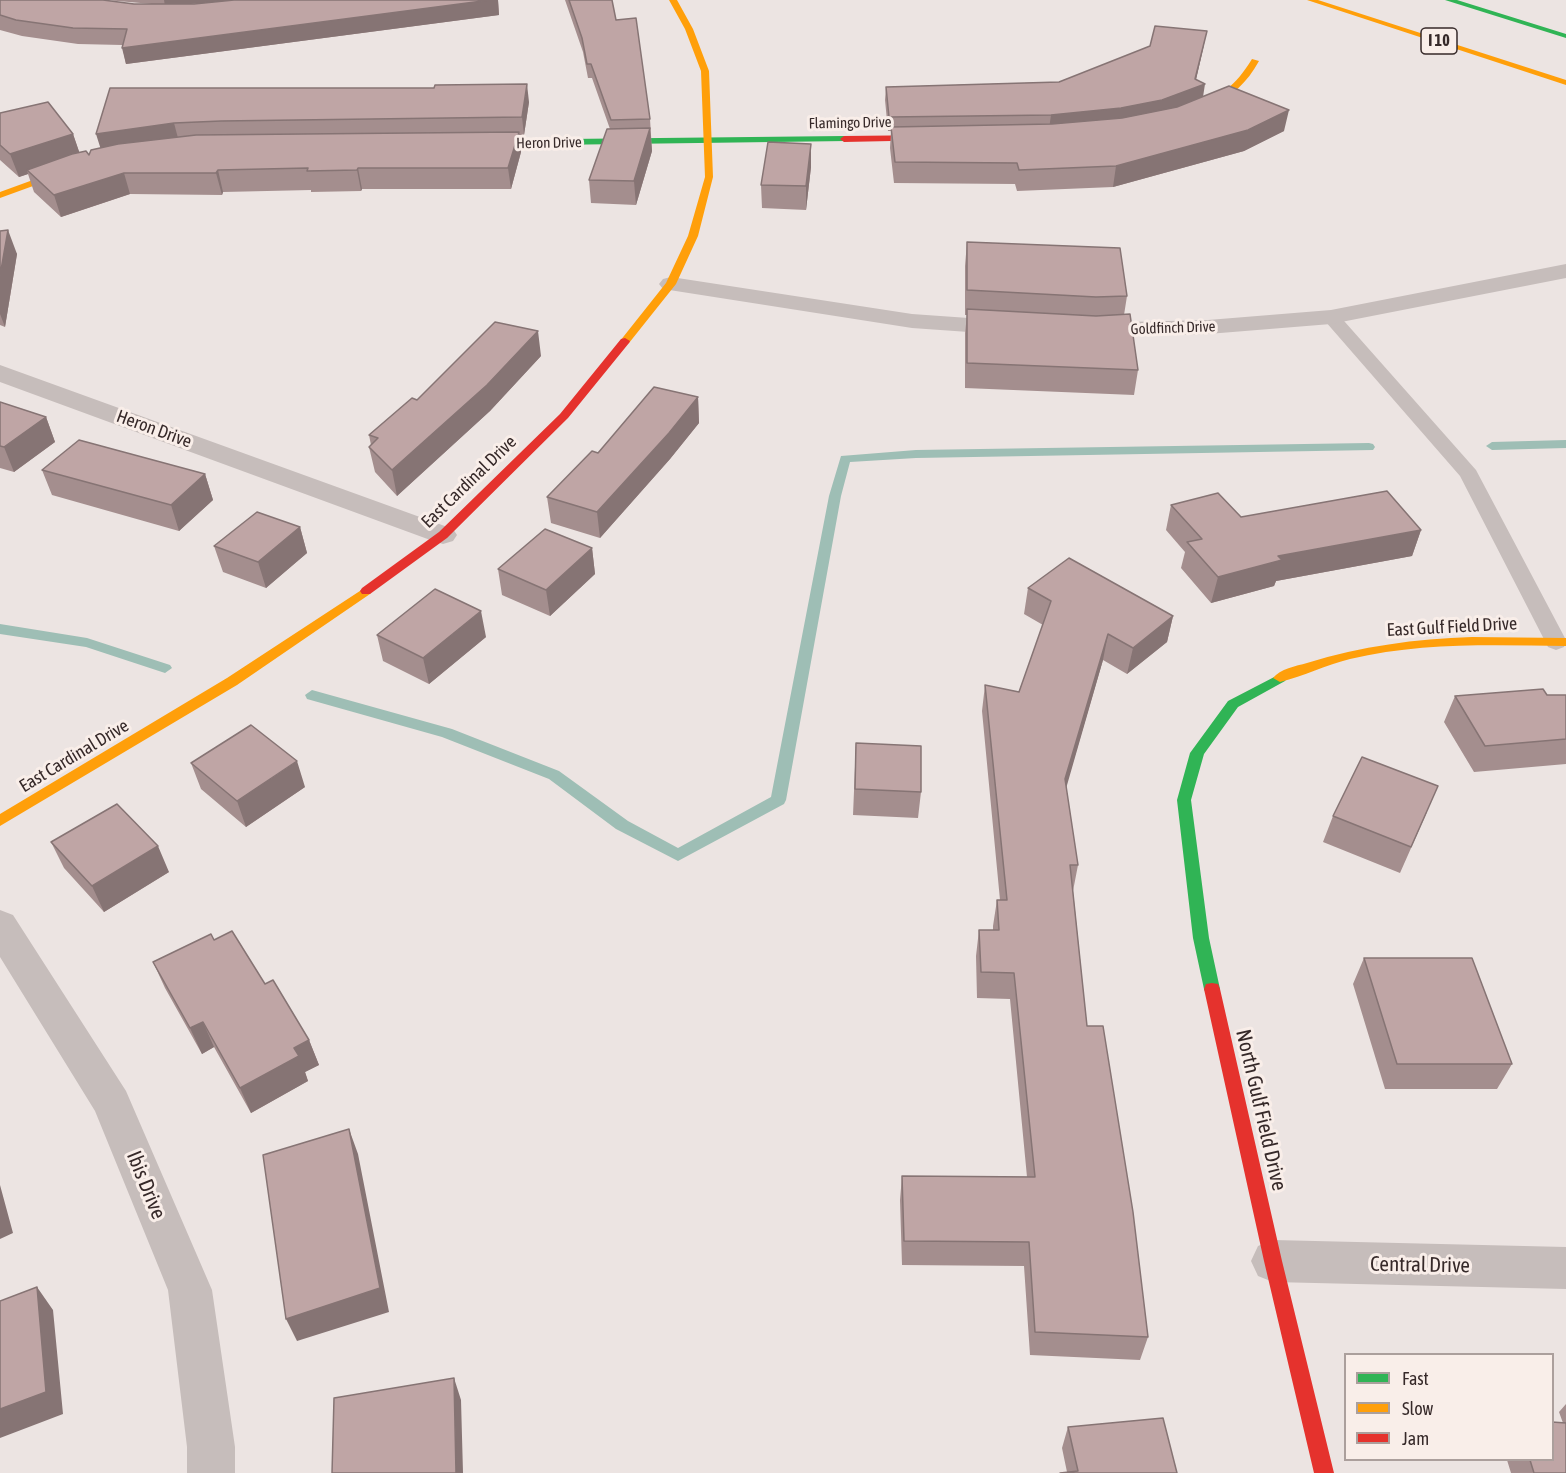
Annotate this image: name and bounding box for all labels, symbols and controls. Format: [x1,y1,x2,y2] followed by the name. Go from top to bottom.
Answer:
[1421,28,1457,54] road number: I 10
[808,113,892,133] street label: Flamingo Drive
[516,133,582,153] street label: Heron Drive
[1130,318,1216,338] street label: Goldfinch Drive
[113,405,195,453] street label: Heron Drive
[417,431,521,533] street label: East Cardinal Drive
[1386,613,1518,641] street label: East Gulf Field Drive
[15,715,133,797] street label: East Cardinal Drive
[1230,1027,1292,1193] street label: North Gulf Field Drive
[121,1147,171,1223] street label: Ibis Drive
[1370,1252,1470,1278] street label: Central Drive
[1344,1353,1554,1461] legend
[1402,1368,1429,1389] text: Fast
[1402,1398,1433,1419] text: Slow
[1402,1428,1429,1449] text: Jam

